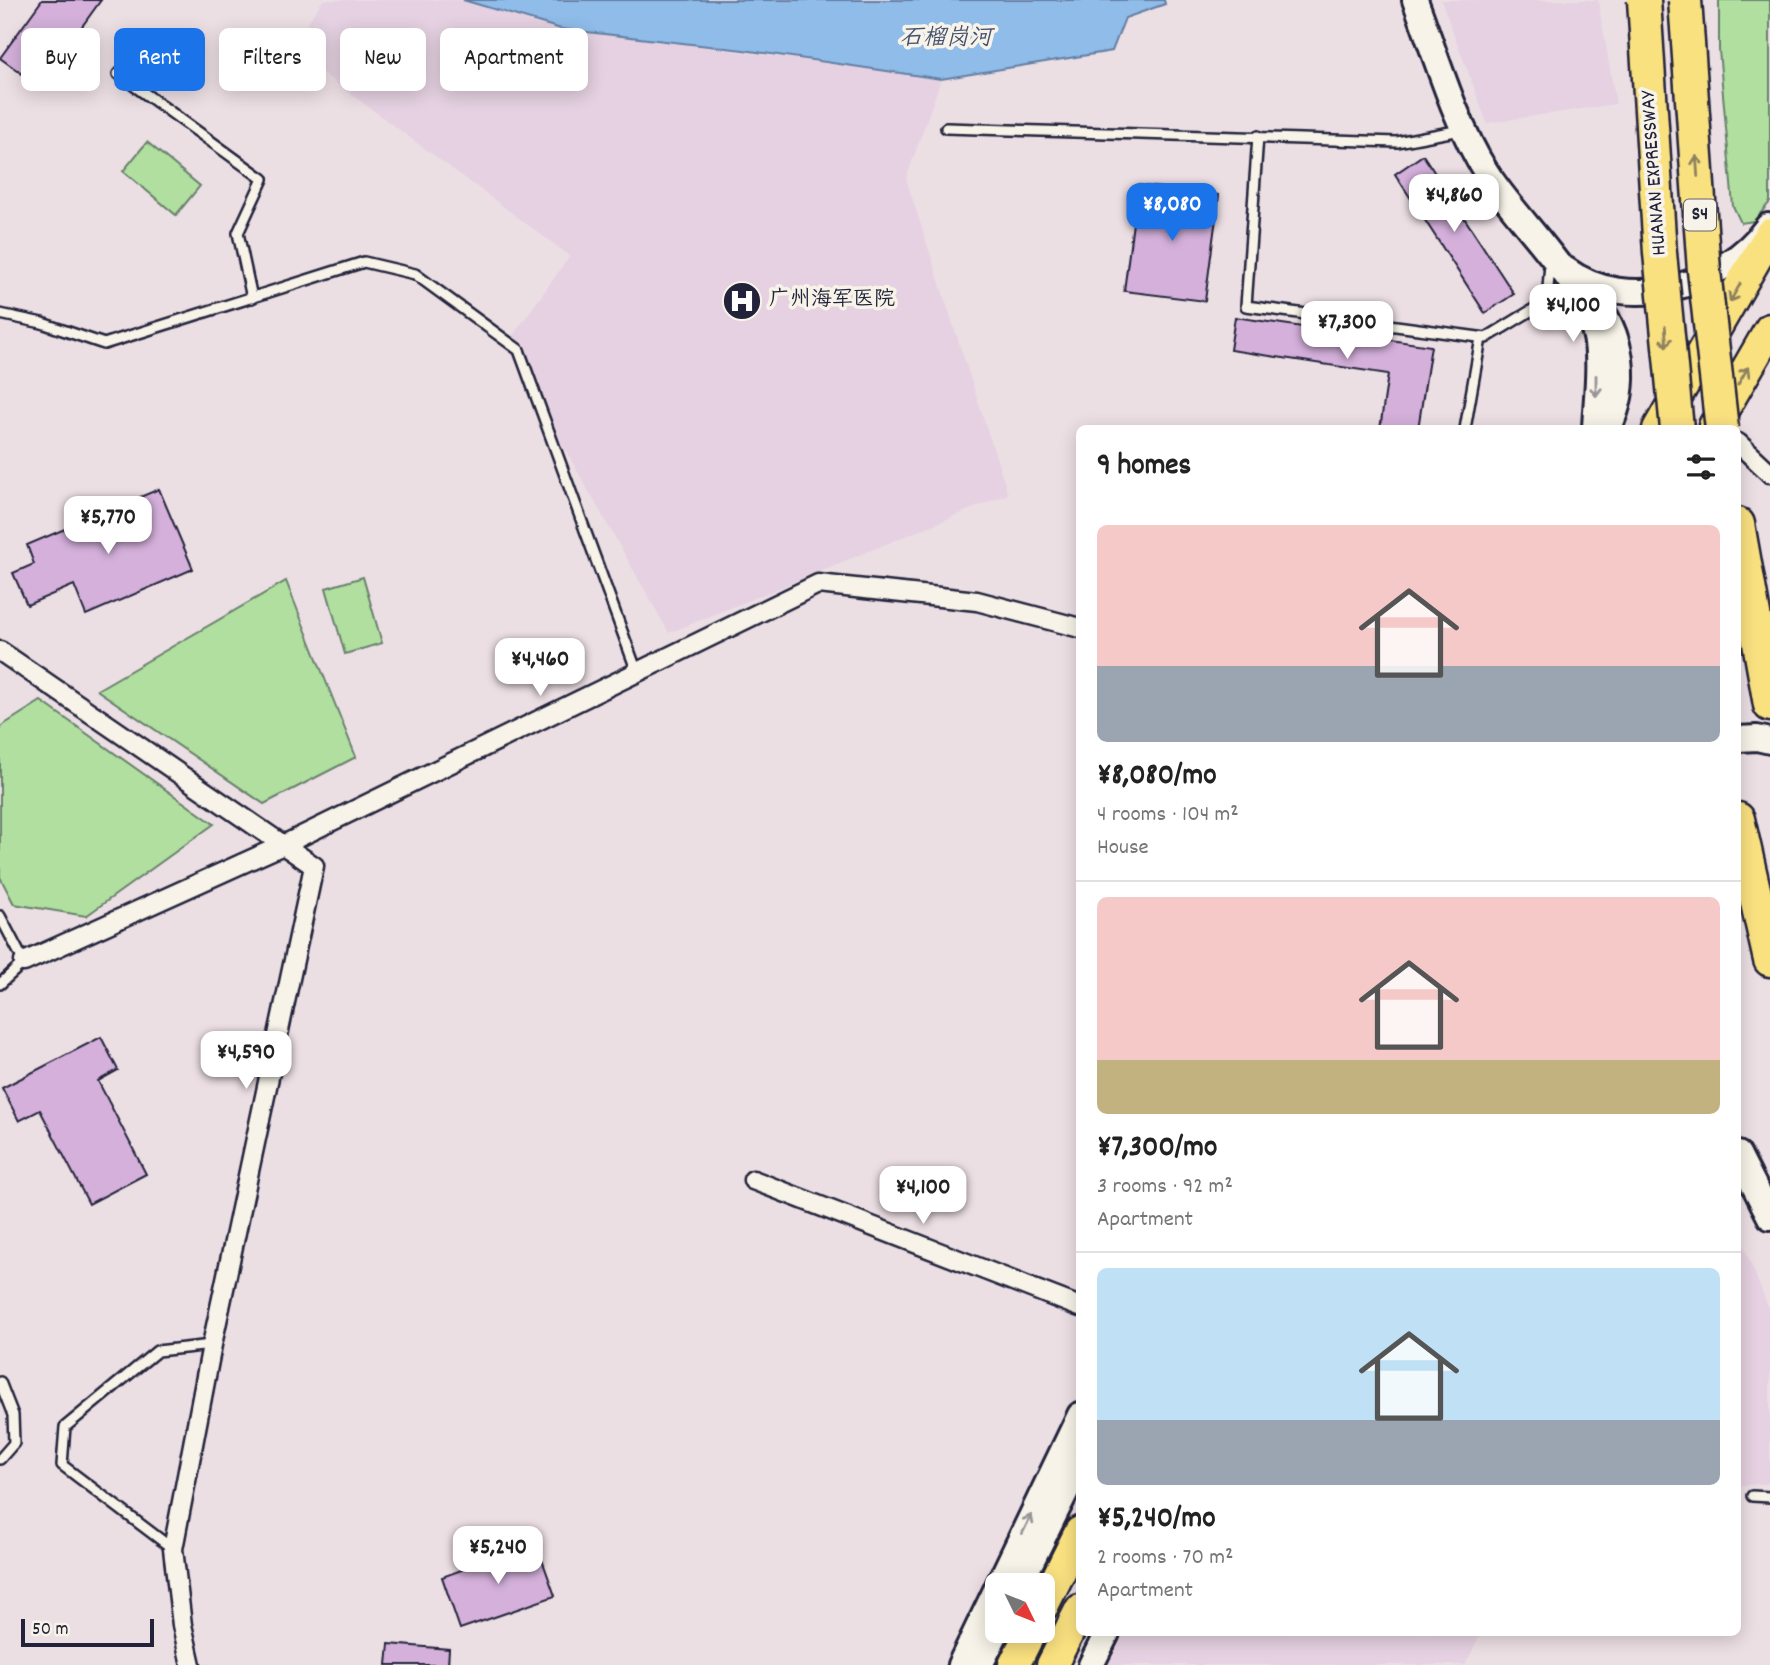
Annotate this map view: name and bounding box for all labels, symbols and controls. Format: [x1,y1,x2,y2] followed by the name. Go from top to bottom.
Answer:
[900,23,996,56] water label: 石榴岗河
[21,28,100,91] chip: Buy
[114,28,205,91] chip: Rent
[219,28,326,91] chip: Filters
[340,28,426,91] chip: New
[440,28,588,91] chip: Apartment
[1634,88,1676,257] street label: HUANAN EXPRESSWAY
[1690,155,1703,178] one-way arrow
[1397,174,1511,234] pin: ¥4,860
[1425,180,1483,213] text: ¥4,860
[1115,184,1229,243] pin: ¥8,080
[1142,189,1202,222] text: ¥8,080
[1684,200,1716,230] road number: S4
[721,280,763,322] hospital icon: 广州海军医院
[1728,283,1742,303] one-way arrow
[1516,284,1630,344] pin: ¥4,100
[769,286,895,316] place label: 广州海军医院
[1545,290,1601,323] text: ¥4,100
[1290,302,1404,361] pin: ¥7,300
[1317,307,1377,340] text: ¥7,300
[1660,325,1673,348] one-way arrow
[1736,366,1750,386] one-way arrow
[1589,374,1603,397] one-way arrow
[1097,446,1191,489] text: 9 homes
[1682,448,1720,486] icon: filters
[51,496,165,556] pin: ¥5,770
[80,502,136,535] text: ¥5,770
[1346,570,1472,696] icon: home
[483,638,597,698] pin: ¥4,460
[511,644,569,677] text: ¥4,460
[1097,756,1217,799] text: ¥8,080/mo
[1097,799,1239,832] text: 4 rooms · 104 m²
[1097,832,1149,865] text: House
[1346,942,1472,1068] icon: home
[189,1032,303,1091] pin: ¥4,590
[217,1037,275,1070] text: ¥4,590
[1097,1128,1217,1171] text: ¥7,300/mo
[866,1166,980,1226] pin: ¥4,100
[1097,1171,1233,1204] text: 3 rooms · 92 m²
[895,1172,951,1205] text: ¥4,100
[1097,1204,1193,1237] text: Apartment
[1346,1313,1472,1439] icon: home
[1097,1499,1216,1542] text: ¥5,240/mo
[1021,1514,1034,1535] one-way arrow
[441,1526,555,1586] pin: ¥5,240
[469,1532,527,1565] text: ¥5,240
[1097,1542,1233,1575] text: 2 rooms · 70 m²
[985,1573,1055,1643] north arrow
[985,1573,1055,1643] map controls
[1097,1575,1193,1608] text: Apartment
[21,1616,154,1648] scale bar
[32,1617,69,1644] text: 50 m

